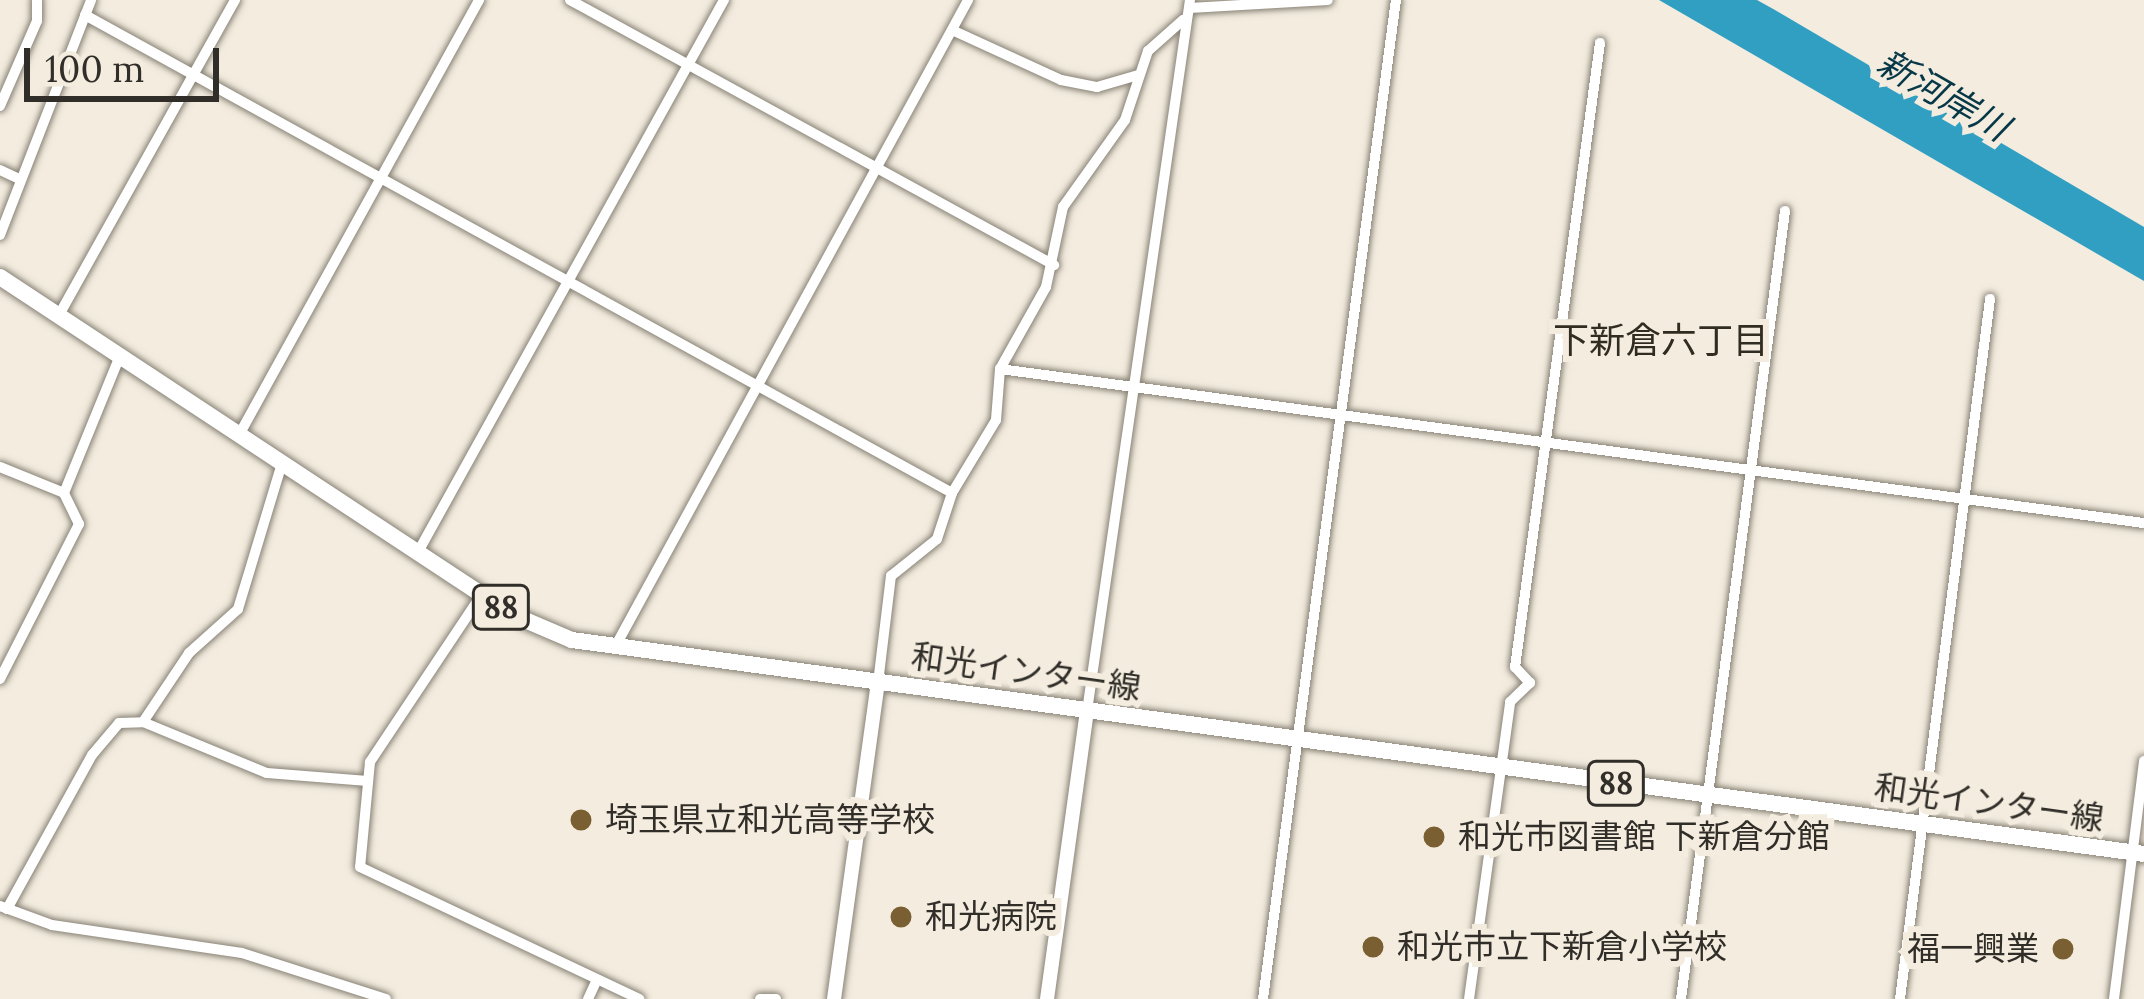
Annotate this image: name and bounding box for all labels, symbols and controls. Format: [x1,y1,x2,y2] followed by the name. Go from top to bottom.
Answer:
[30,24,225,98] scale bar
[1870,40,2016,150] water label: 新河岸川
[45,46,144,92] text: 100 m
[1553,319,1769,363] district label: 下新倉六丁目
[471,583,531,631] road number: 88
[909,636,1143,708] street label: 和光インター線
[1586,759,1646,807] road number: 88
[1872,767,2106,839] street label: 和光インター線
[605,800,935,840] place label: 埼玉県立和光高等学校
[568,807,594,833] marker: 埼玉県立和光高等学校
[1458,817,1830,857] place label: 和光市図書館 下新倉分館
[1421,824,1447,850] marker: 和光市図書館 下新倉分館
[925,897,1057,937] place label: 和光病院
[888,904,914,930] marker: 和光病院
[1397,927,1727,967] place label: 和光市立下新倉小学校
[1907,929,2039,969] place label: 福一興業
[1360,934,1386,960] marker: 和光市立下新倉小学校
[2050,936,2076,962] marker: 福一興業

